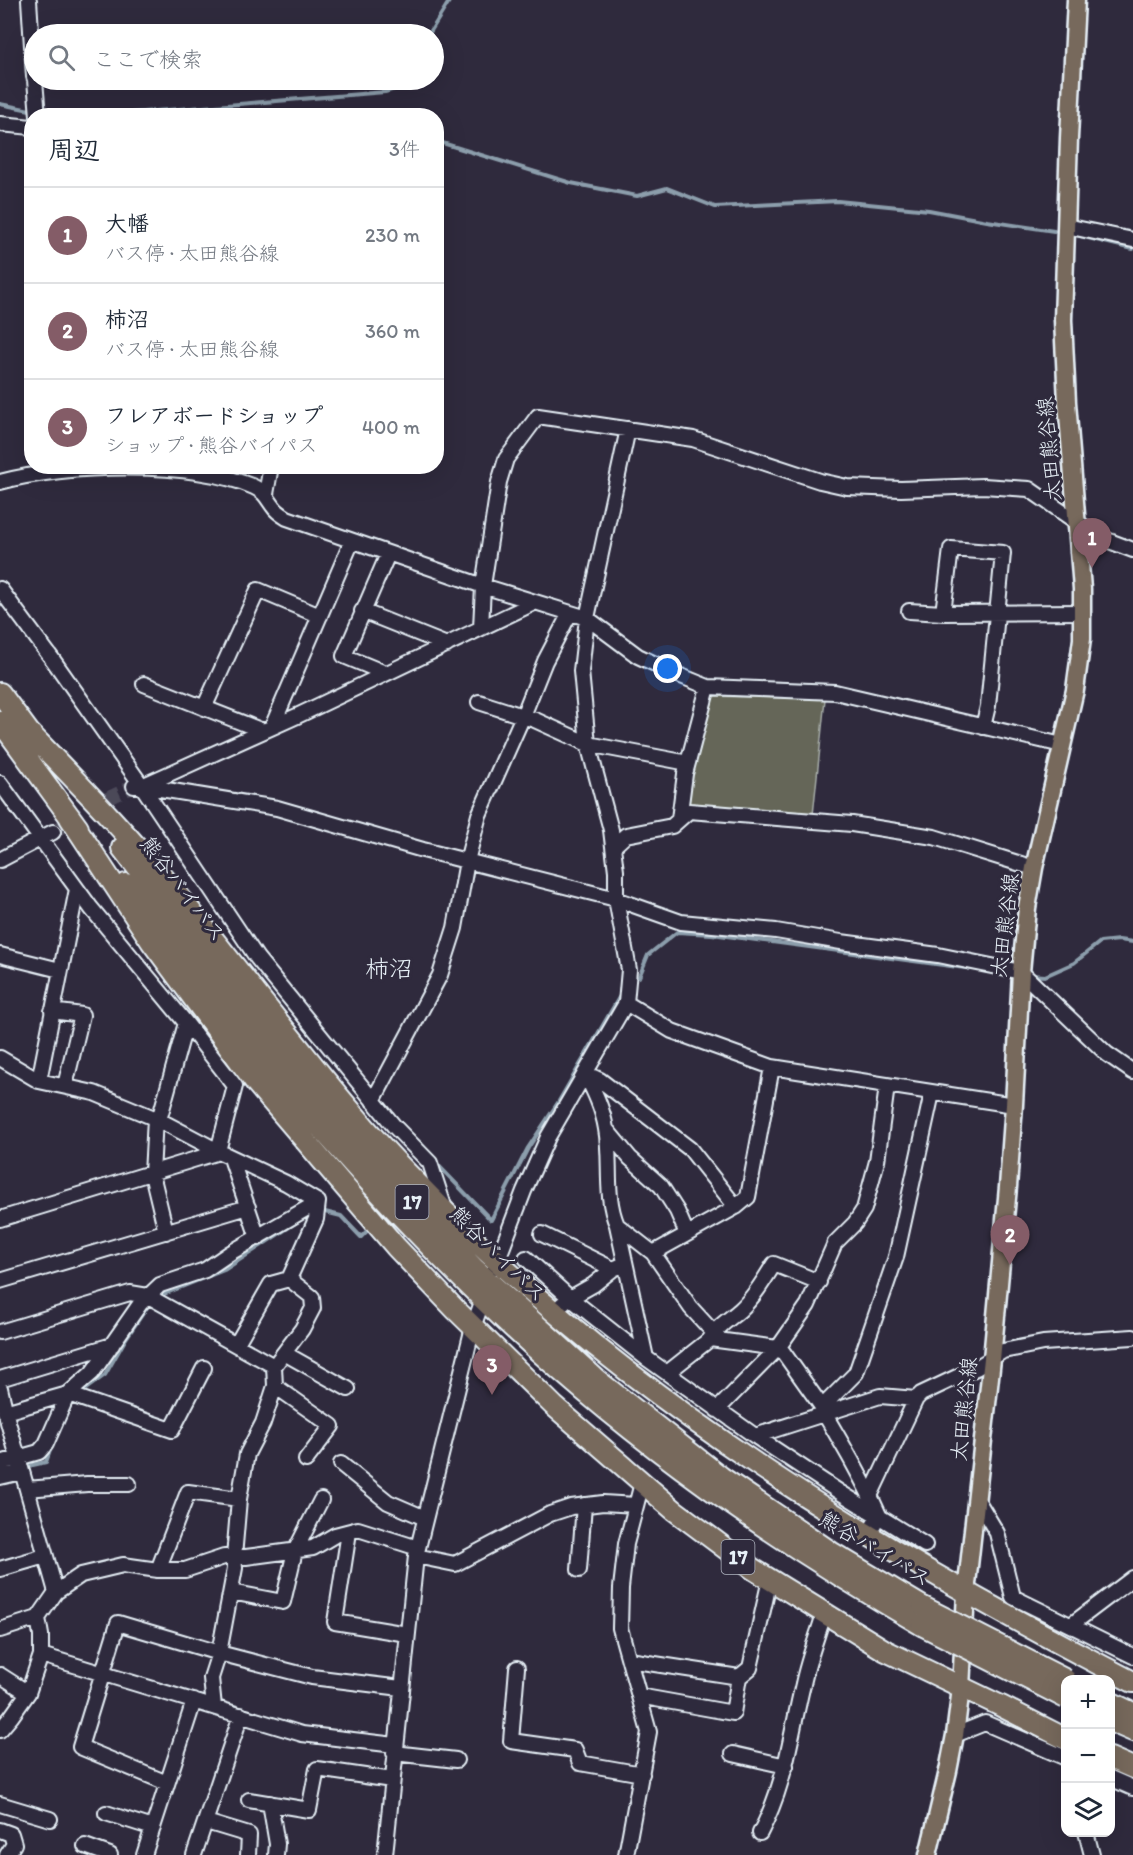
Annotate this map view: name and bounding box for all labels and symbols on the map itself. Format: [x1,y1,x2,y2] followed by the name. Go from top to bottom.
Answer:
[1031,396,1066,502] street label: 太田熊谷線
[1072,518,1112,568] pin: 1
[653,654,682,683] your location
[136,831,231,946] street label: 熊谷バイパス
[986,871,1023,979] street label: 太田熊谷線
[365,954,413,983] district label: 柿沼
[396,1185,428,1219] road number: 17
[445,1200,552,1307] street label: 熊谷バイパス
[990,1216,1030,1265] pin: 2
[472,1346,512,1395] pin: 3
[946,1355,981,1462] street label: 太田熊谷線
[815,1506,936,1592] street label: 熊谷バイパス
[722,1540,754,1574] road number: 17

